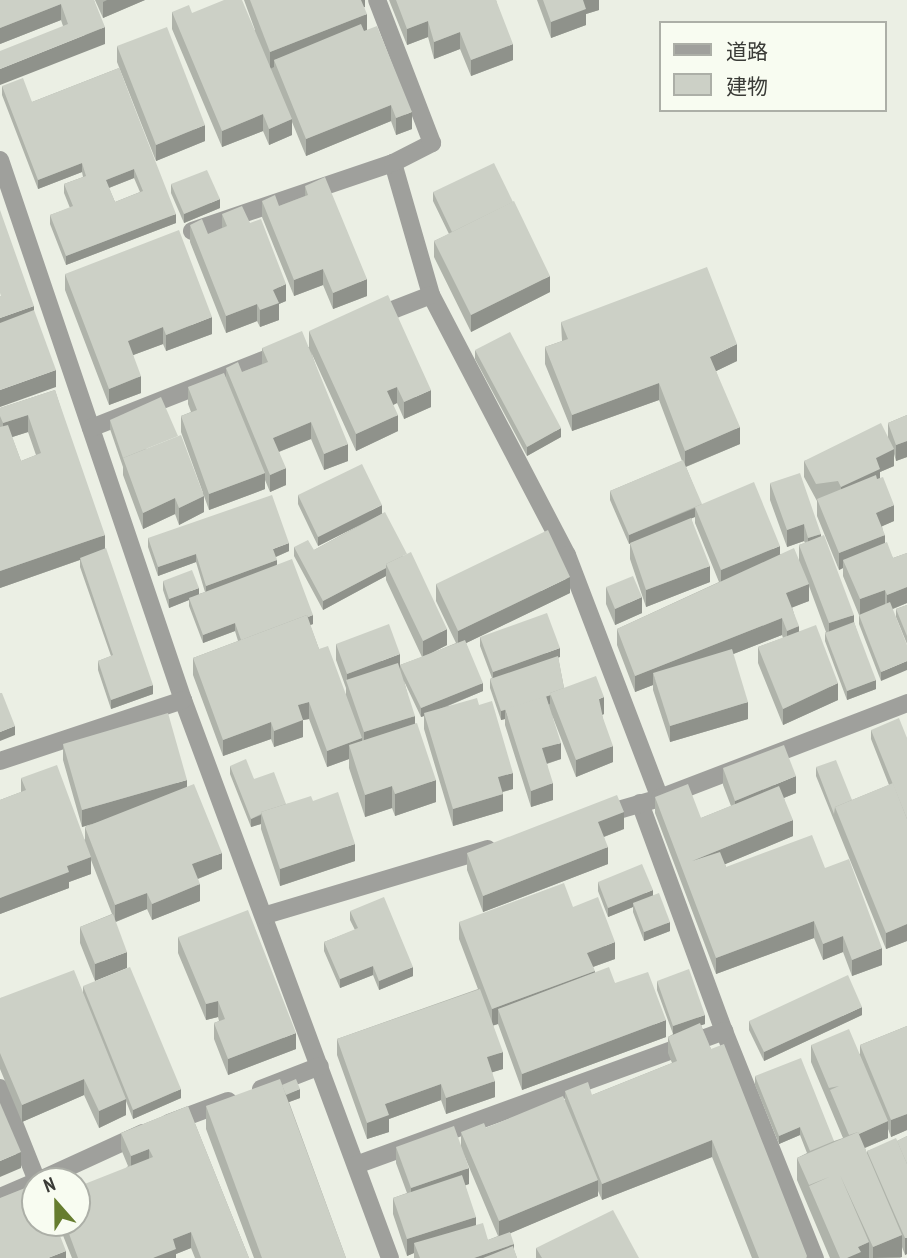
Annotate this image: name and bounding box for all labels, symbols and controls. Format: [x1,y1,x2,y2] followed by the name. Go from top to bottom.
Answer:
[659,21,886,112] legend
[726,38,768,65] text: 道路
[726,73,768,100] text: 建物
[21,1167,91,1237] north arrow
[40,1171,58,1197] text: N

